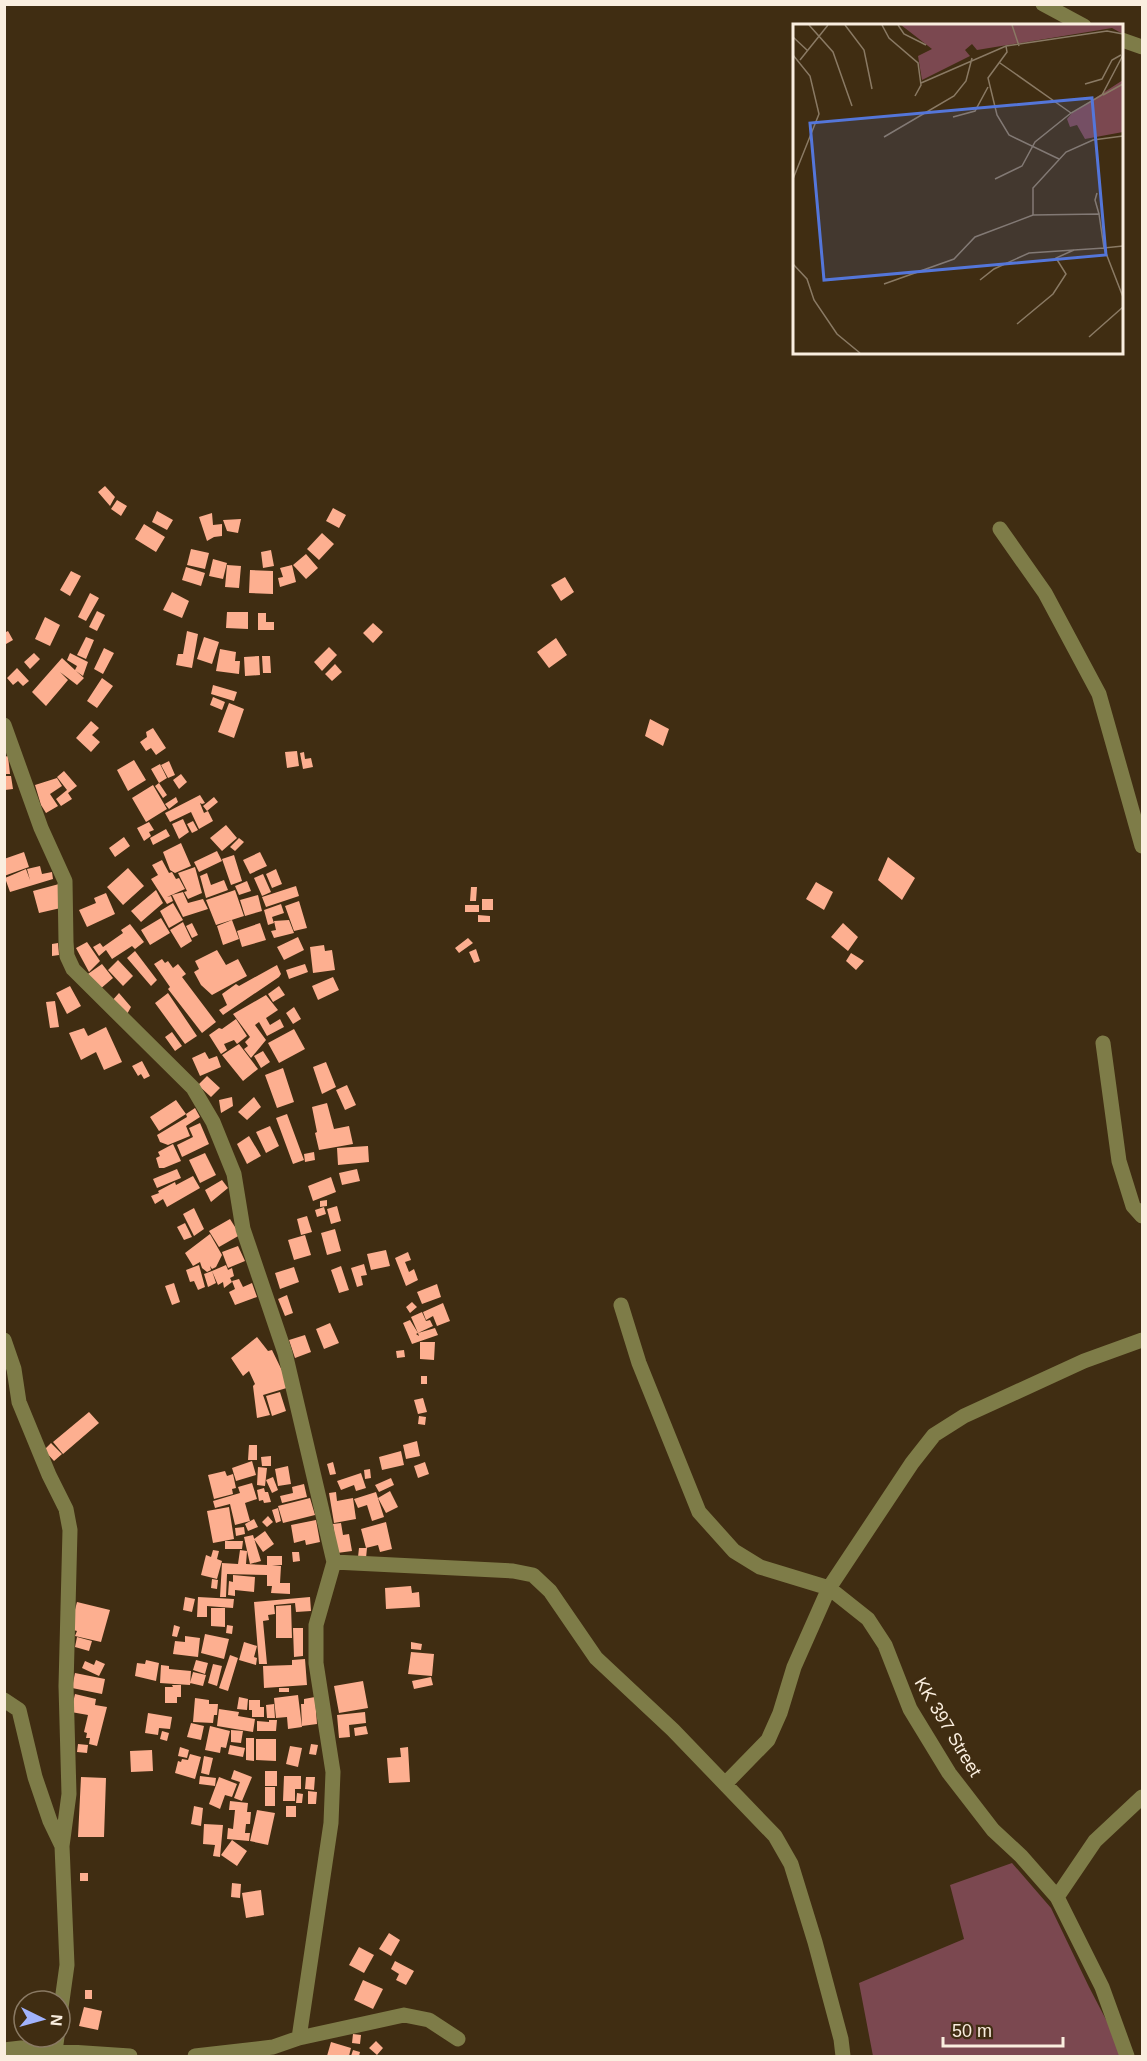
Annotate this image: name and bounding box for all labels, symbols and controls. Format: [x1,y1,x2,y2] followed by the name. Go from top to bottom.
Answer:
[793,24,1123,354] inset map
[911,1674,985,1780] street label: KK 397 Street
[12,1989,72,2049] north arrow
[943,2010,1063,2048] scale bar
[47,2014,65,2027] text: N
[952,2021,992,2041] text: 50 m

